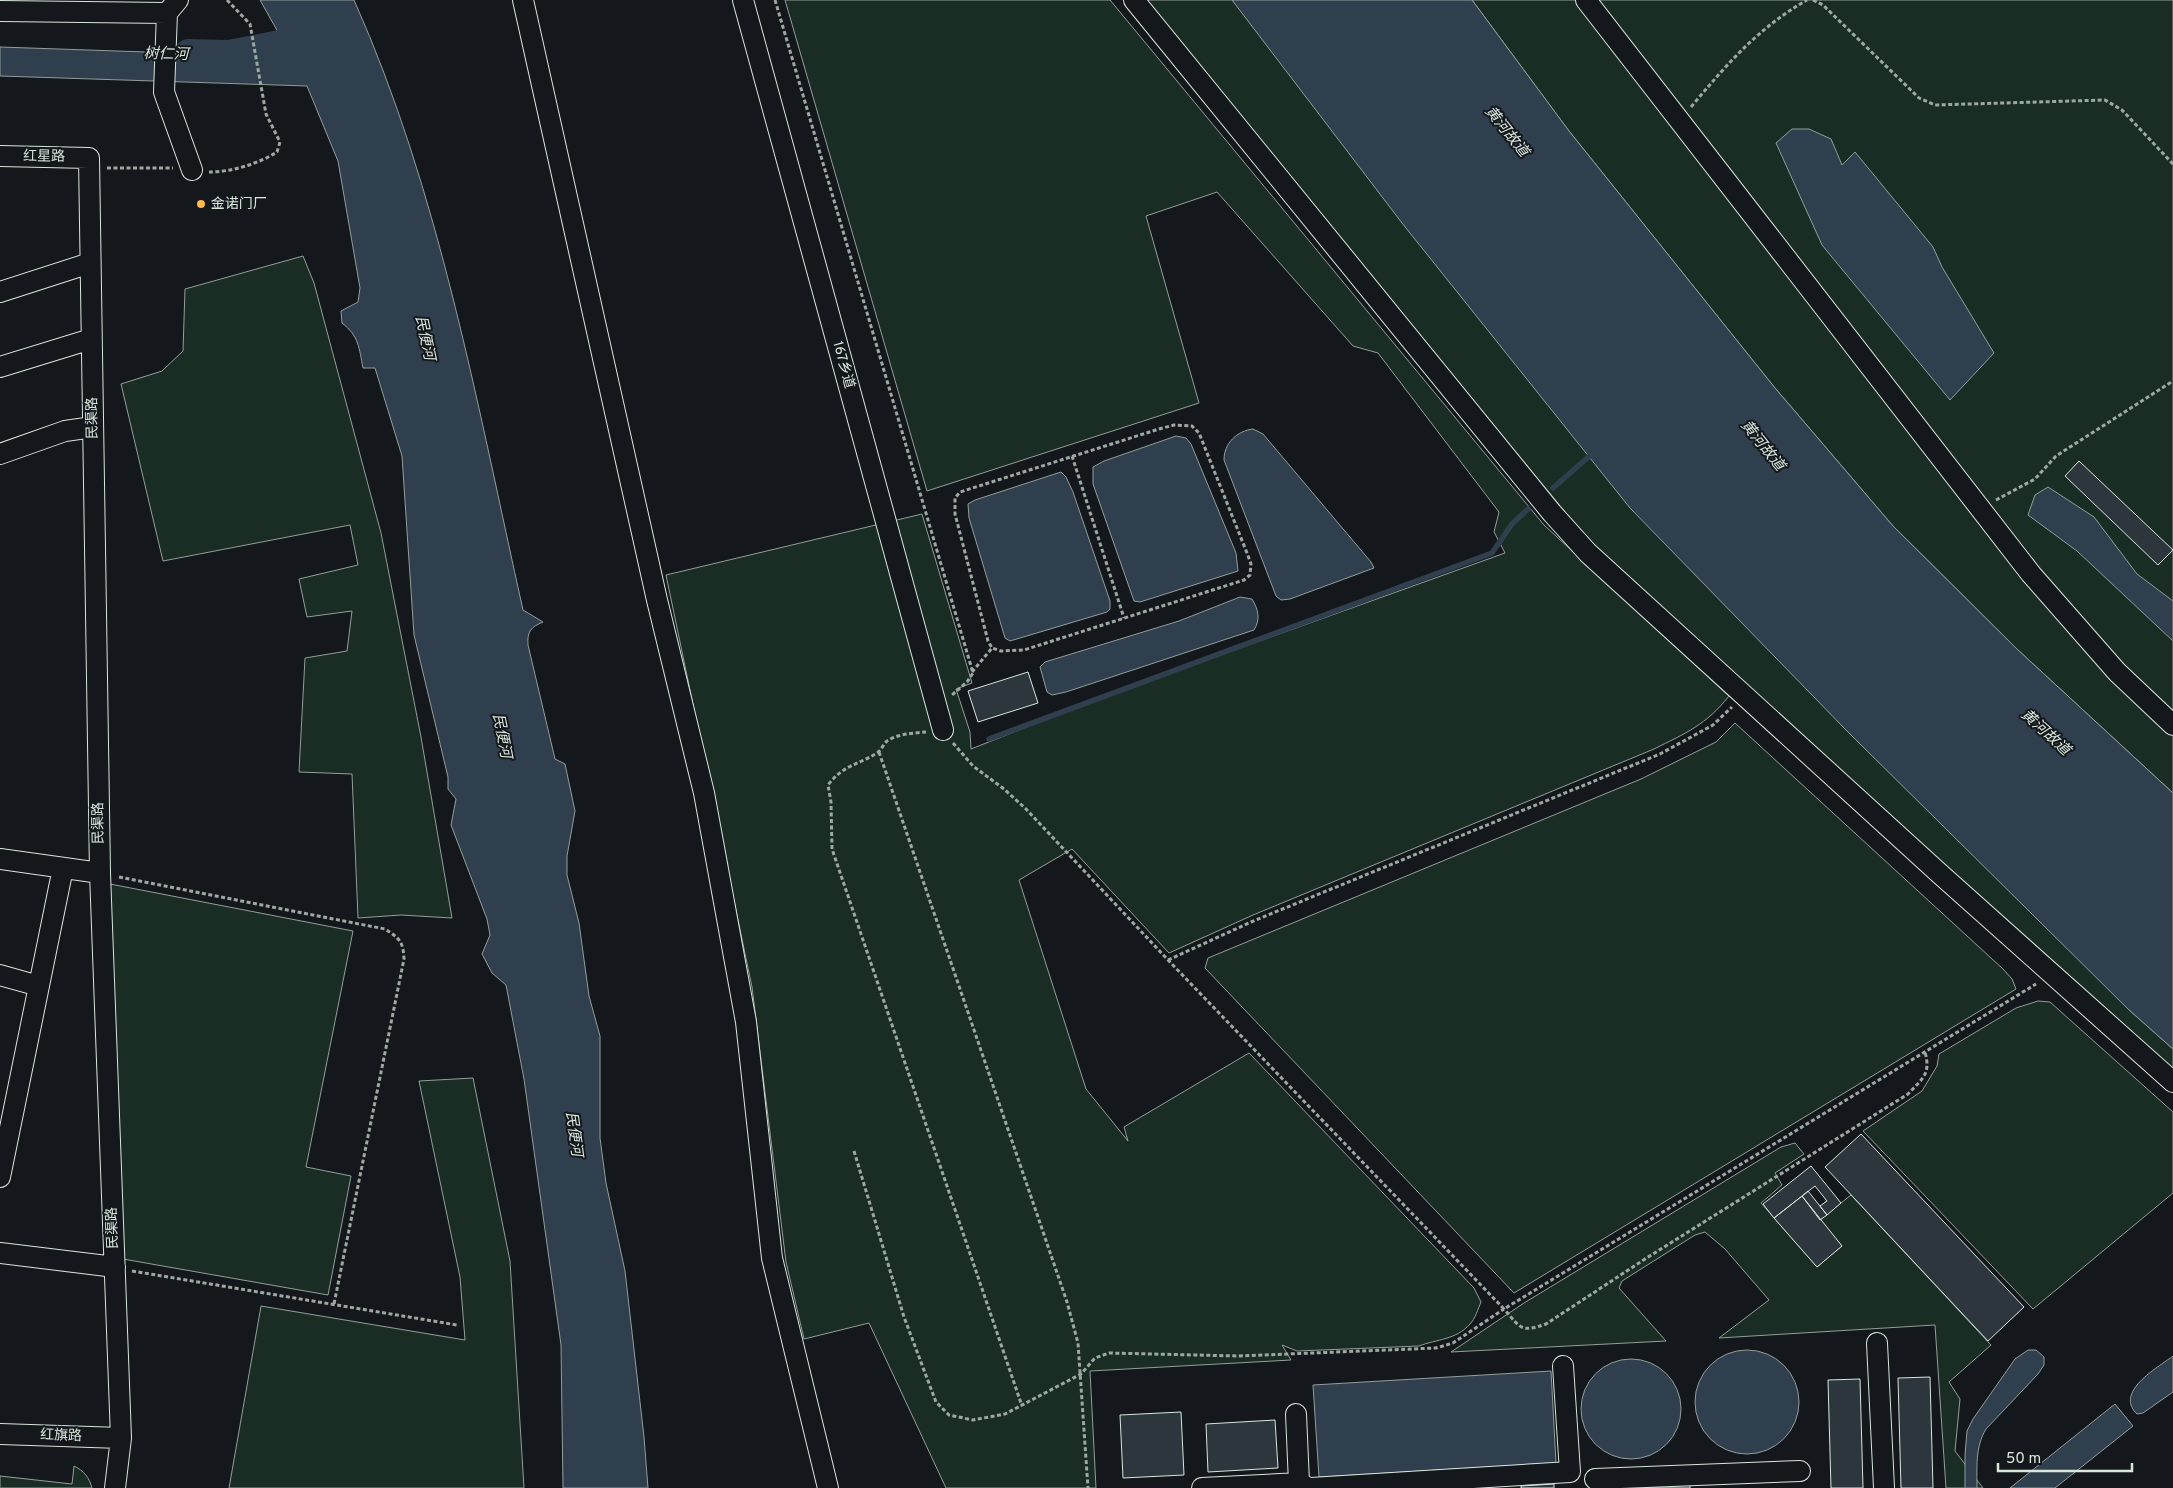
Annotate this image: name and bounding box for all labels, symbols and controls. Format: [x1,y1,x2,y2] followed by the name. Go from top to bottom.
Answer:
[143,45,192,65] water label: 树仁河
[1480,103,1534,163] water label: 黄河故道
[23,148,65,166] street label: 红星路
[211,196,267,213] place label: 金诺门厂
[195,198,207,210] marker: 金诺门厂
[410,314,439,365] water label: 民便河
[828,339,858,391] street label: 167乡道
[84,397,102,439] street label: 民渠路
[1736,417,1790,477] water label: 黄河故道
[2016,706,2075,761] water label: 黄河故道
[487,712,515,763] water label: 民便河
[90,802,108,844] street label: 民渠路
[560,1110,586,1161] water label: 民便河
[104,1207,122,1249] street label: 民渠路
[40,1427,82,1445] street label: 红旗路
[1998,1440,2132,1472] scale bar
[2006,1450,2041,1469] text: 50 m

